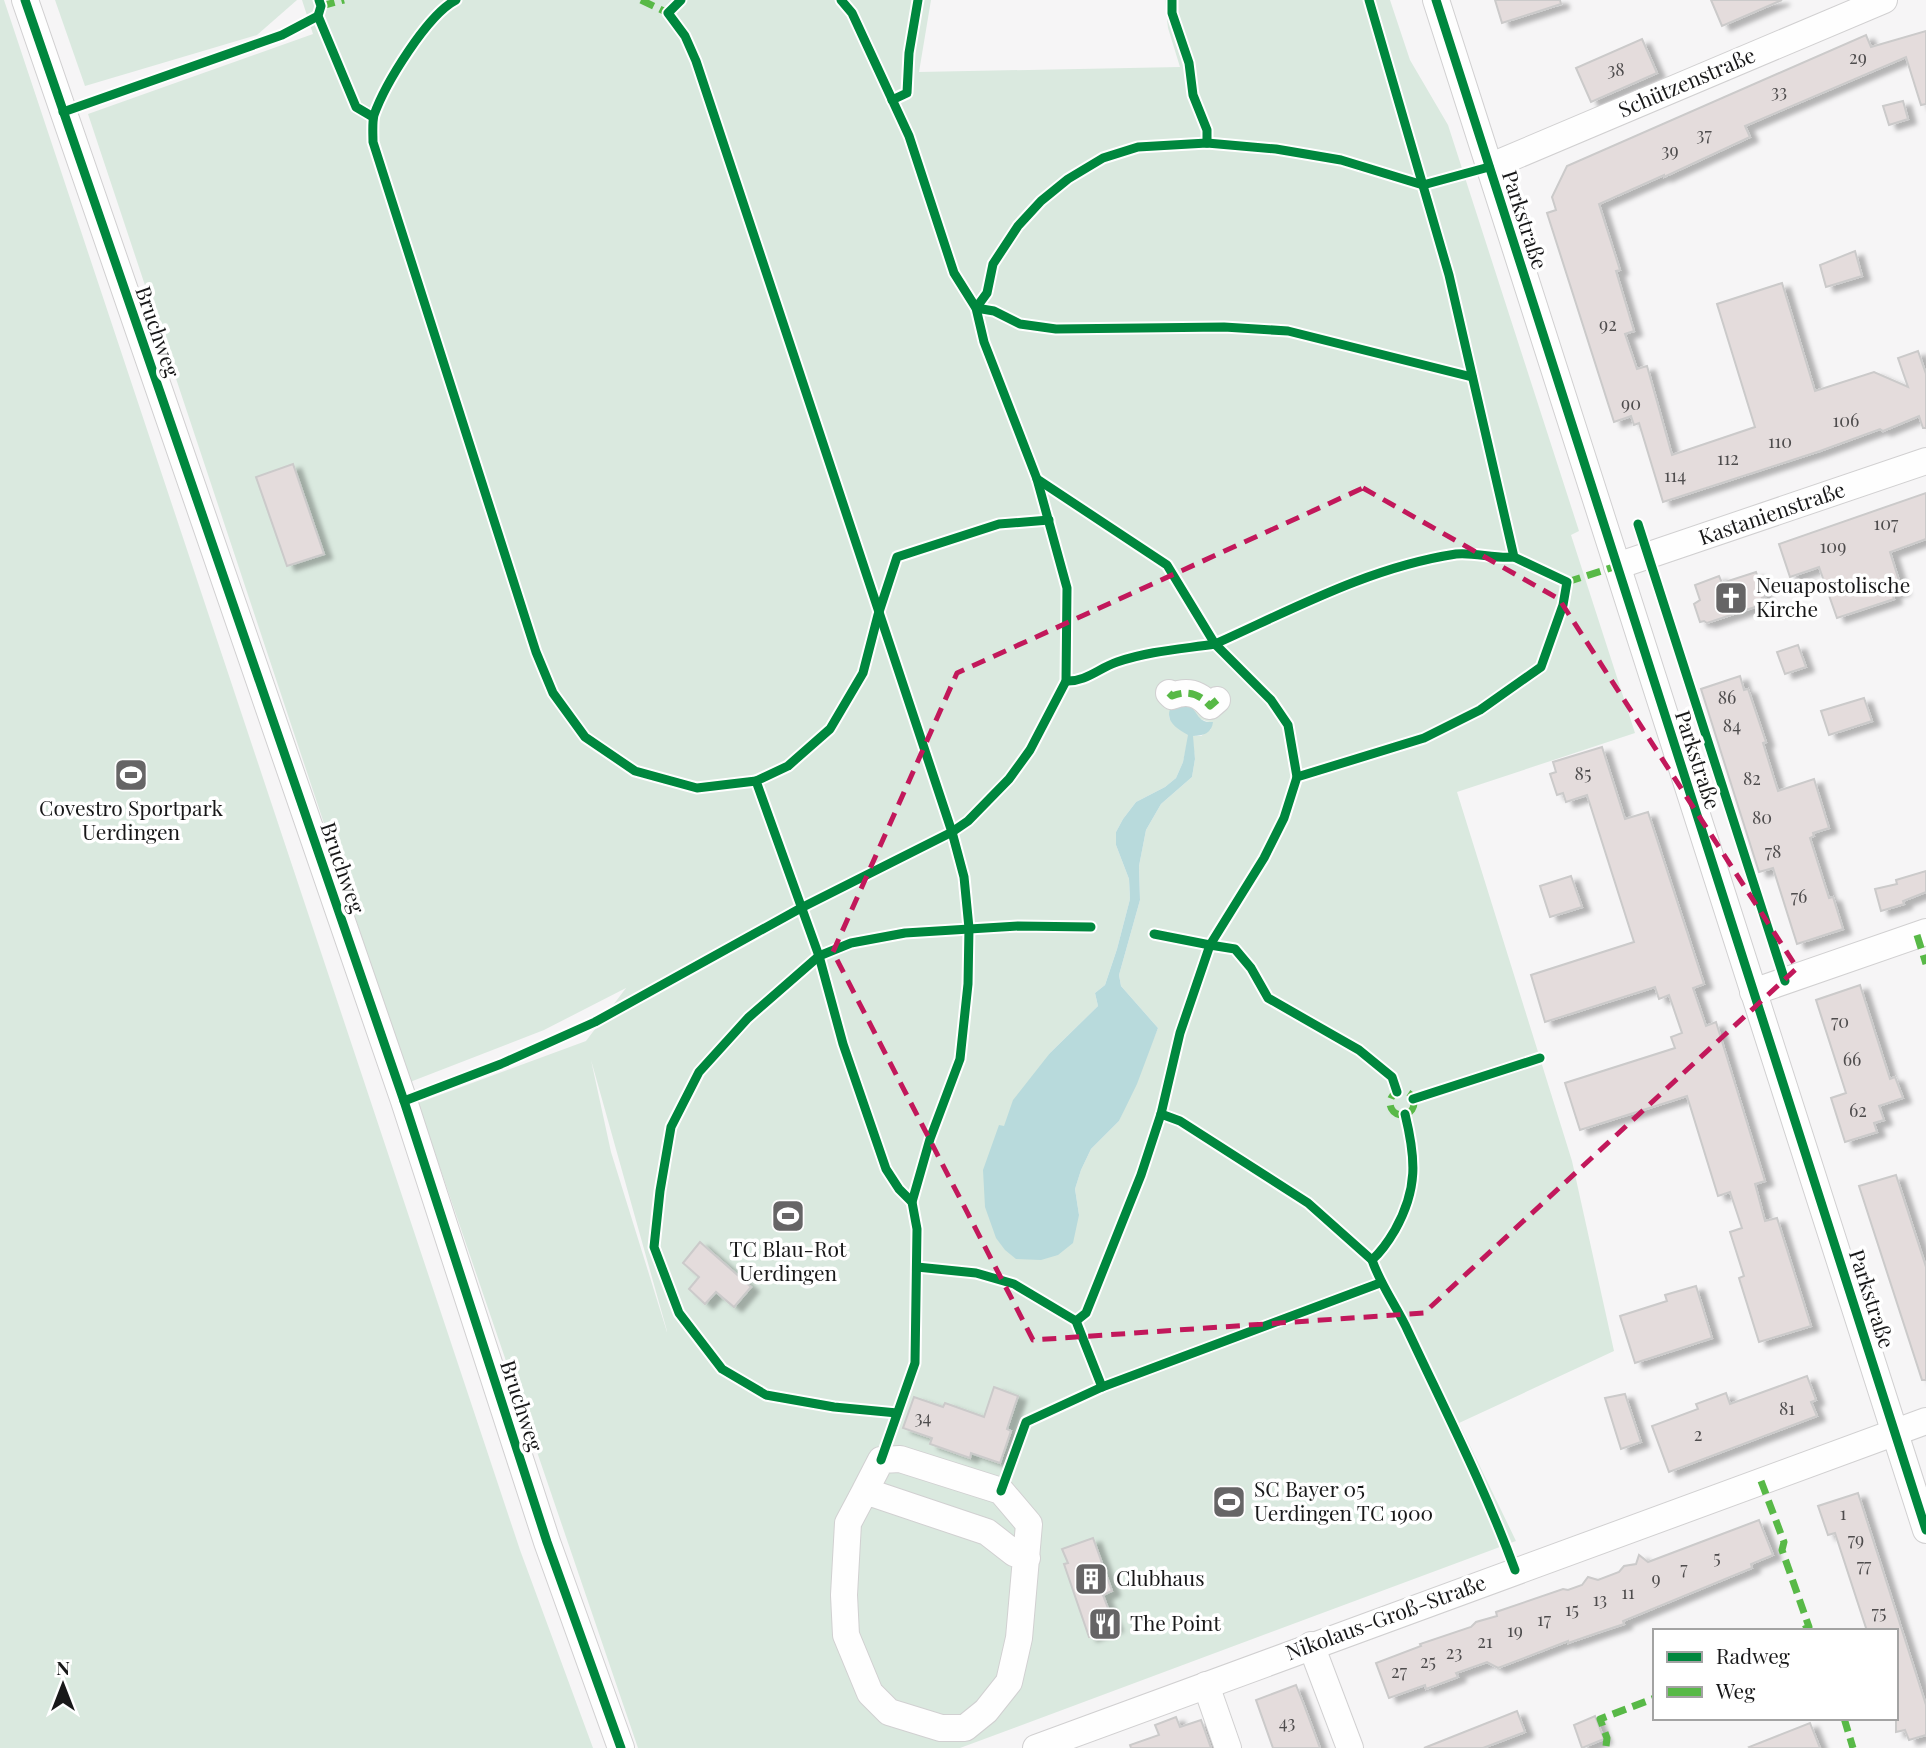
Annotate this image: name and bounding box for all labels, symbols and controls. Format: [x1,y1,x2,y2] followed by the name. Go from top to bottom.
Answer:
[1613,40,1759,123] street label: Schützenstraße
[1849,45,1867,69] house number: 29
[1607,57,1625,81] house number: 38
[1771,79,1787,103] house number: 33
[1696,122,1712,146] house number: 37
[1661,138,1679,162] house number: 39
[1497,166,1555,272] street label: Parkstraße
[130,282,188,381] street label: Bruchweg
[1599,312,1617,336] house number: 92
[1621,391,1641,415] house number: 90
[1833,408,1859,432] house number: 106
[1768,429,1792,453] house number: 110
[1717,446,1739,470] house number: 112
[1664,463,1686,487] house number: 114
[1695,474,1848,550] street label: Kastanienstraße
[1874,511,1899,535] house number: 107
[1820,534,1846,558] house number: 109
[1756,570,1910,622] place label: Neuapostolische Kirche
[1712,579,1750,617] church icon: Neuapostolische Kirche
[1718,685,1736,709] house number: 86
[1670,706,1728,812] street label: Parkstraße
[1723,713,1741,737] house number: 84
[112,756,150,794] sports icon: Covestro Sportpark Uerdingen
[1575,761,1591,785] house number: 85
[1743,766,1761,790] house number: 82
[39,793,223,845] place label: Covestro Sportpark Uerdingen
[1752,805,1772,829] house number: 80
[315,818,373,917] street label: Bruchweg
[1765,839,1781,863] house number: 78
[1791,884,1807,908] house number: 76
[1831,1009,1849,1033] house number: 70
[1843,1047,1861,1071] house number: 66
[1849,1098,1867,1122] house number: 62
[769,1197,807,1235] sports icon: TC Blau-Rot Uerdingen
[729,1234,847,1286] place label: TC Blau-Rot Uerdingen
[1844,1245,1902,1351] street label: Parkstraße
[495,1356,551,1455] street label: Bruchweg
[1779,1396,1795,1420] house number: 81
[914,1405,932,1429] house number: 34
[1694,1422,1702,1446] house number: 2
[1254,1474,1433,1526] place label: SC Bayer 05 Uerdingen TC 1900
[1210,1483,1248,1521] sports icon: SC Bayer 05 Uerdingen TC 1900
[1840,1501,1847,1525] house number: 1
[1848,1527,1864,1551] house number: 79
[1713,1545,1721,1569] house number: 5
[1857,1553,1872,1577] house number: 77
[1680,1556,1688,1580] house number: 7
[1072,1560,1110,1598] building icon: Clubhaus
[1116,1563,1205,1591] place label: Clubhaus
[1651,1566,1661,1590] house number: 9
[1281,1567,1489,1665] street label: Nikolaus-Groß-Straße
[1621,1580,1635,1604] house number: 11
[1593,1587,1607,1611] house number: 13
[1565,1597,1579,1621] house number: 15
[1872,1600,1886,1624] house number: 75
[1086,1605,1124,1643] restaurant icon: The Point
[1537,1607,1552,1631] house number: 17
[1130,1608,1221,1636] place label: The Point
[1507,1618,1523,1642] house number: 19
[1477,1629,1493,1653] house number: 21
[1653,1629,1898,1720] legend
[1446,1640,1462,1664] house number: 23
[1716,1641,1790,1669] text: Radweg
[1420,1649,1436,1673] house number: 25
[28,1650,98,1720] north arrow
[56,1654,70,1680] text: N
[1391,1659,1408,1683] house number: 27
[1715,1676,1755,1704] text: Weg
[1279,1710,1295,1734] house number: 43

